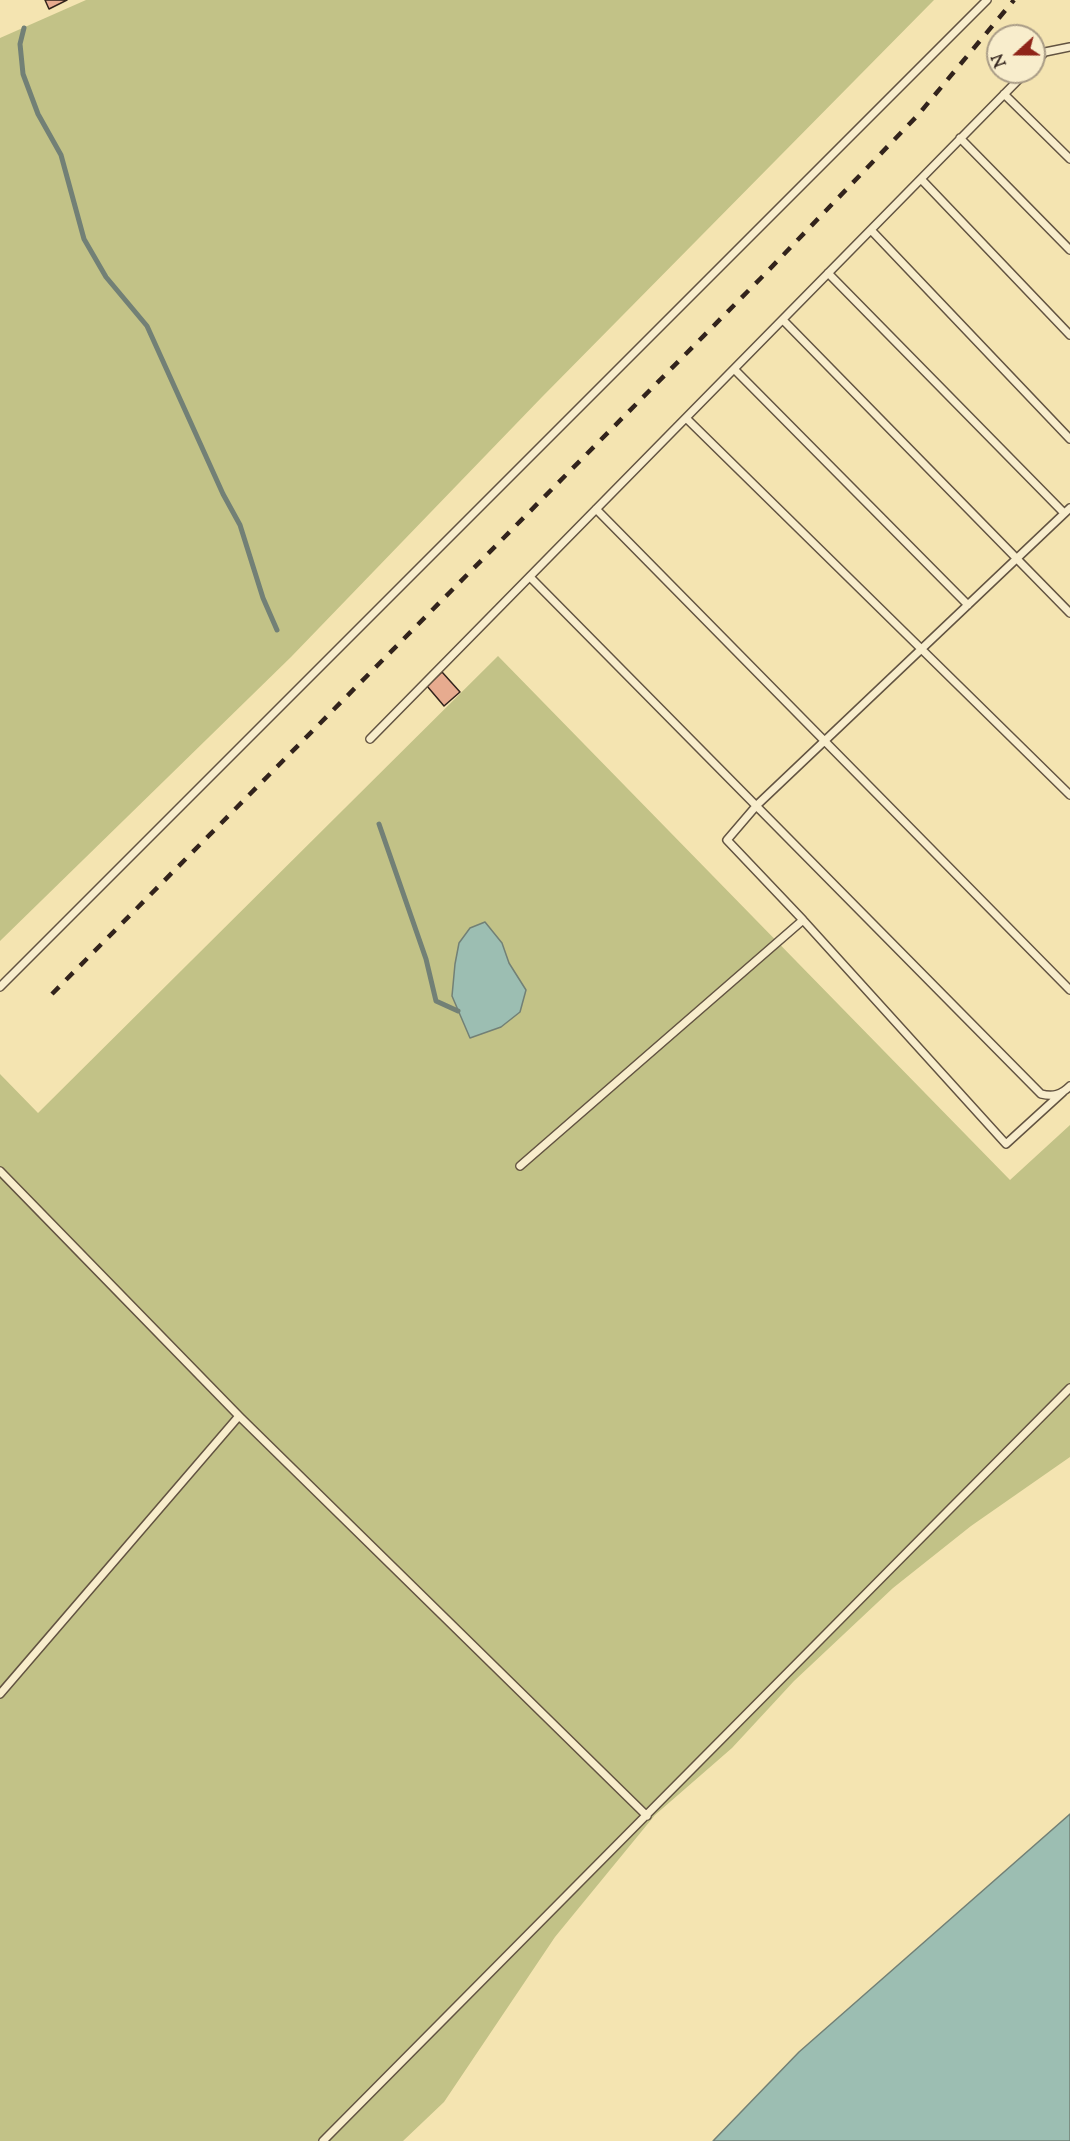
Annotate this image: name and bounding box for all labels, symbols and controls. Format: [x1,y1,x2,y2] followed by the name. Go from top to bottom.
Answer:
[986,24,1046,84] north arrow
[988,50,1014,70] text: N

